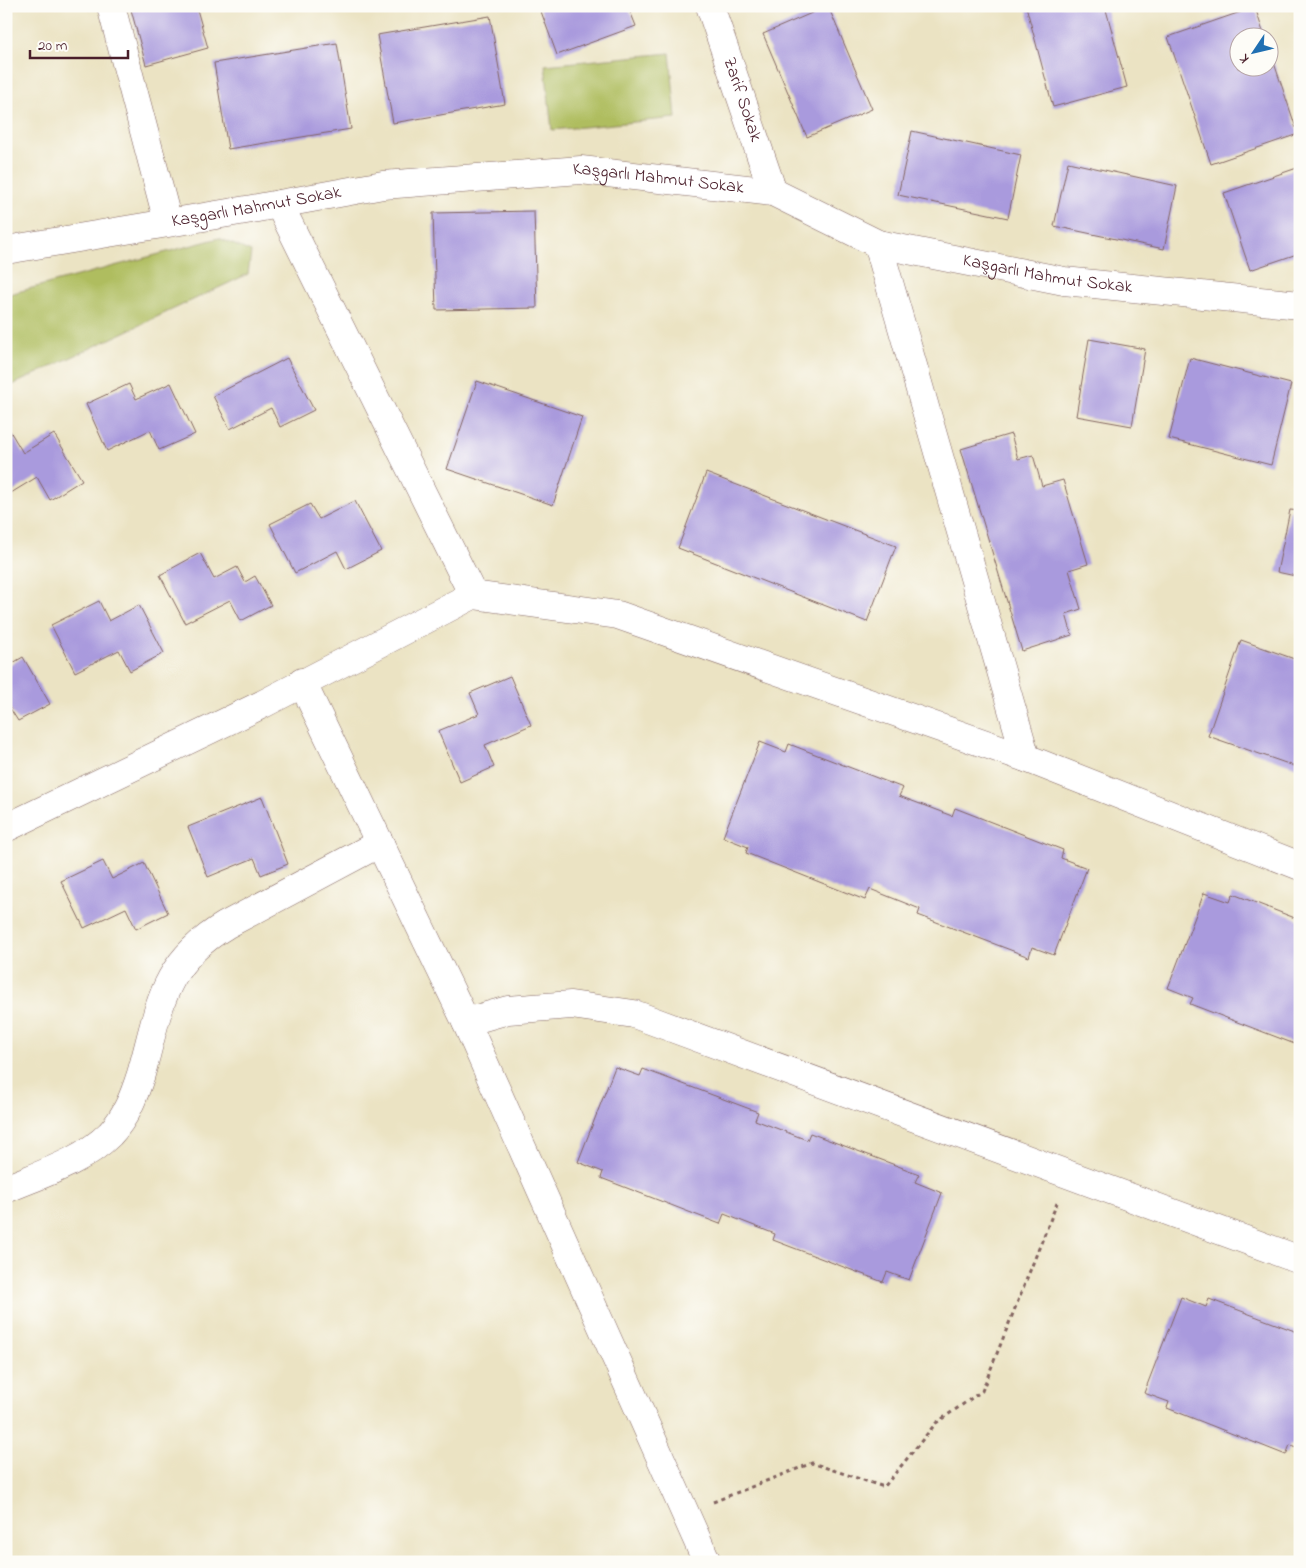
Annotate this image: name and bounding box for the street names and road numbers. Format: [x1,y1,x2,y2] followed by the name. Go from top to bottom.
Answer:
[715,54,768,146] street label: Zarif Sokak
[572,157,745,202] street label: Kaşgarlı Mahmut Sokak
[170,180,343,235] street label: Kaşgarlı Mahmut Sokak
[960,248,1134,301] street label: Kaşgarlı Mahmut Sokak

